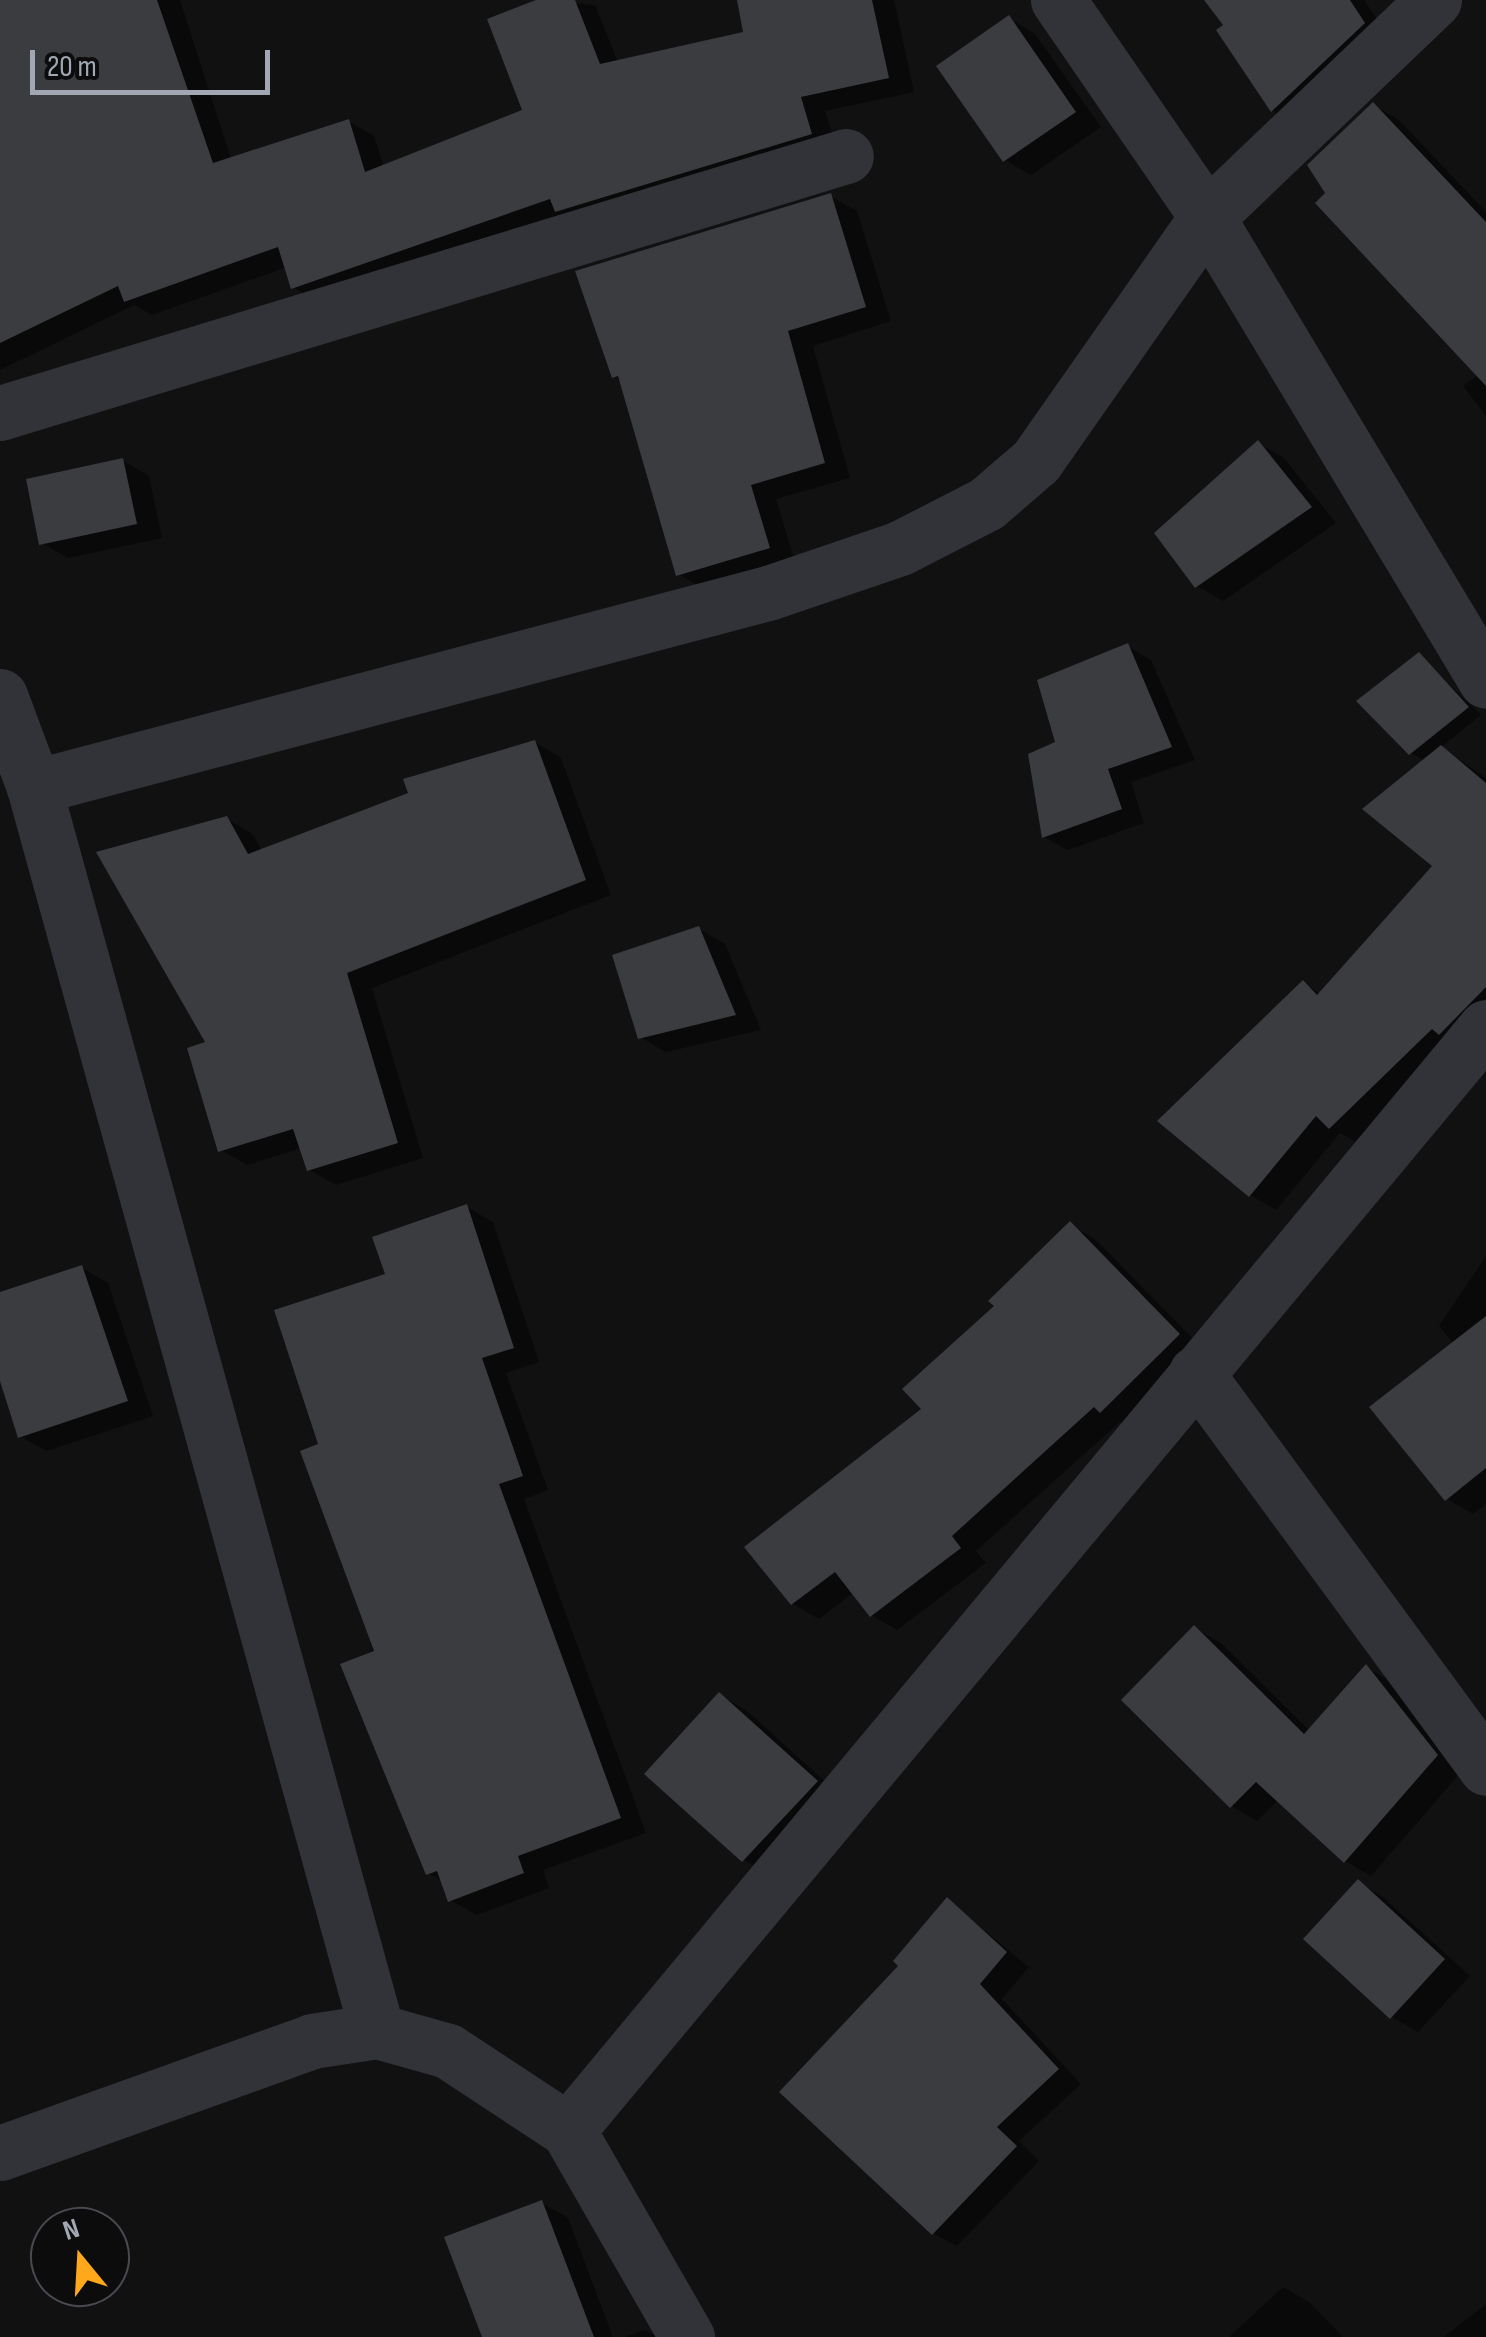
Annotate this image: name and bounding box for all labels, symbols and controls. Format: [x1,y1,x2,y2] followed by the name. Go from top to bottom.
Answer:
[35,30,275,92] scale bar
[47,49,97,85] text: 20 m
[30,2207,130,2307] north arrow
[59,2212,83,2248] text: N

